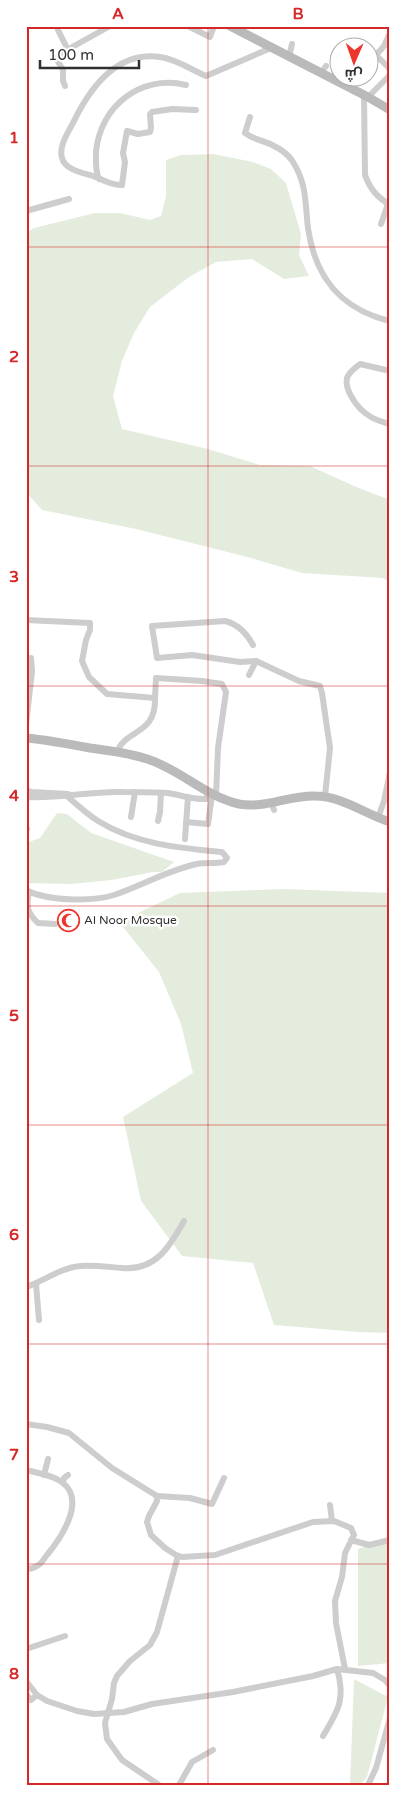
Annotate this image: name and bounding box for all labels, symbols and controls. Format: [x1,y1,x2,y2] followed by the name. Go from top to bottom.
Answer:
[112,4,124,24] text: A
[292,4,304,24] text: B
[40,38,139,70] scale bar
[328,38,378,88] north arrow
[48,46,94,64] text: 100 m
[344,66,363,83] text: ش
[9,128,19,148] text: 1
[9,347,19,367] text: 2
[9,567,19,587] text: 3
[9,786,19,806] text: 4
[56,908,80,932] mosque icon: Al Noor Mosque
[84,913,177,927] place label: Al Noor Mosque
[9,1006,19,1026] text: 5
[9,1225,19,1245] text: 6
[9,1445,19,1465] text: 7
[9,1664,19,1684] text: 8

